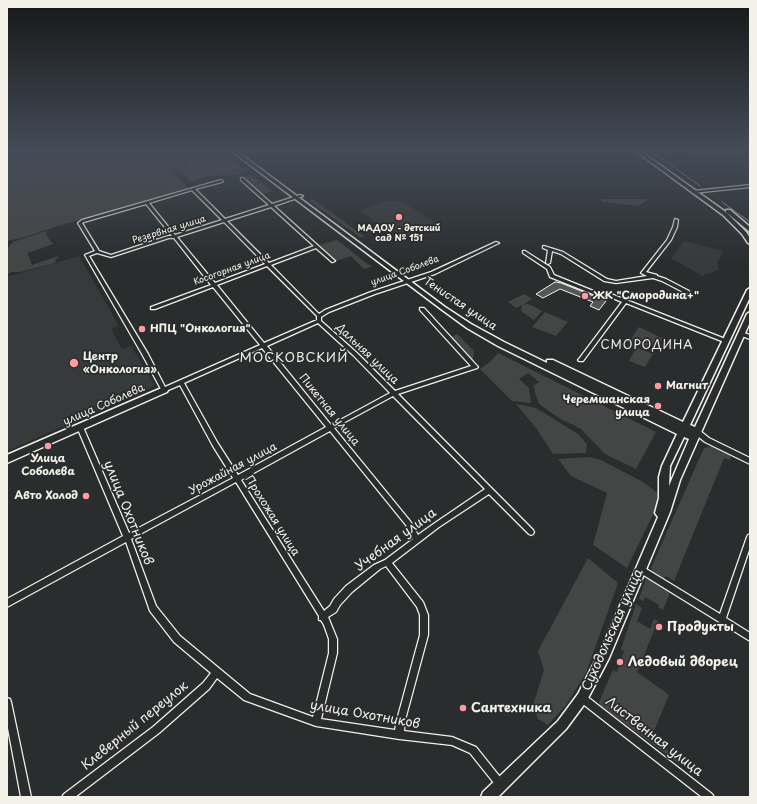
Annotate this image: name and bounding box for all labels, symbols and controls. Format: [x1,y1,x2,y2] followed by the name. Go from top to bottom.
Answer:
[394,212,404,222] marker: МАДОУ - детский сад № 151
[131,214,207,246] street label: Резервная улица
[358,224,440,245] place label: МАДОУ - детский сад № 151
[192,250,272,288] street label: Косогорная улица
[369,254,441,288] street label: улица Соболева
[421,275,499,333] street label: Тенистая улица
[593,289,699,303] place label: ЖК "Смородина+"
[580,291,590,301] marker: ЖК "Смородина+"
[333,321,401,387] street label: Дальняя улица
[150,322,251,336] place label: НПЦ "Онкология"
[137,324,147,334] marker: НПЦ "Онкология"
[601,339,693,353] district label: СМОРОДИНА
[83,350,157,376] place label: Центр «Онкология»
[240,350,348,366] district label: МОСКОВСКИЙ
[68,357,80,369] marker: Центр «Онкология»
[296,371,362,449] street label: Пикетная улица
[666,379,708,393] place label: Магнит
[61,381,147,429] street label: улица Соболева
[653,381,663,391] marker: Магнит
[562,393,650,419] place label: Черемшанская улица
[653,401,663,411] marker: Черемшанская улица
[187,440,279,498] street label: Урожайная улица
[43,441,53,451] marker: Улица Соболева
[21,452,75,478] place label: Улица Соболева
[100,459,156,567] street label: улица Охотников
[242,473,302,559] street label: Прохожая улица
[14,489,78,503] place label: Авто Холод
[81,491,91,501] marker: Авто Холод
[352,505,440,575] street label: Учебная улица
[579,567,647,693] street label: Суходольская улица
[667,619,734,635] place label: Продукты
[654,622,664,632] marker: Продукты
[628,654,737,670] place label: Ледовый дворец
[615,657,625,667] marker: Ледовый дворец
[79,678,191,774] street label: Клеверный переулок
[602,694,706,780] street label: Лиственная улица
[309,698,421,732] street label: улица Охотников
[471,700,552,716] place label: Сантехника
[458,703,468,713] marker: Сантехника

